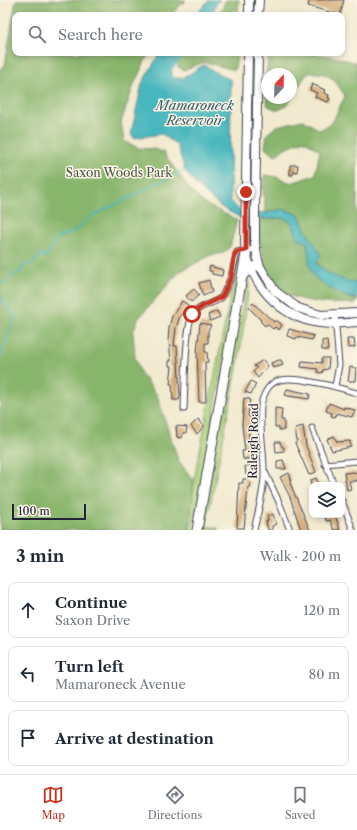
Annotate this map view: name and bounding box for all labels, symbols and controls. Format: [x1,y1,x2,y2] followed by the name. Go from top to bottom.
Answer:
[12,12,345,56] search box
[26,23,48,45] icon: search
[58,25,143,44] text: Search here
[261,68,297,104] north arrow
[154,97,234,128] water label: Mamaroneck Reservoir
[66,165,173,180] park label: Saxon Woods Park
[237,183,255,201] route end
[183,305,201,323] route start
[245,402,261,479] street label: Raleigh Road
[309,482,345,518] map controls
[309,482,345,518] button: layers
[12,502,86,521] scale bar
[18,504,50,518] text: 100 m
[16,546,65,566] text: 3 min
[260,548,341,564] text: Walk · 200 m
[55,593,127,612] text: Continue
[17,599,39,621] icon: ahead
[303,602,340,618] text: 120 m
[55,612,130,628] text: Saxon Drive
[55,657,124,676] text: Turn left
[17,663,39,685] icon: left
[308,666,340,682] text: 80 m
[55,676,186,692] text: Mamaroneck Avenue
[17,727,39,749] icon: arrive
[55,729,214,748] text: Arrive at destination
[41,784,65,822] tab: Map
[148,784,202,822] tab: Directions
[285,784,316,822] tab: Saved

